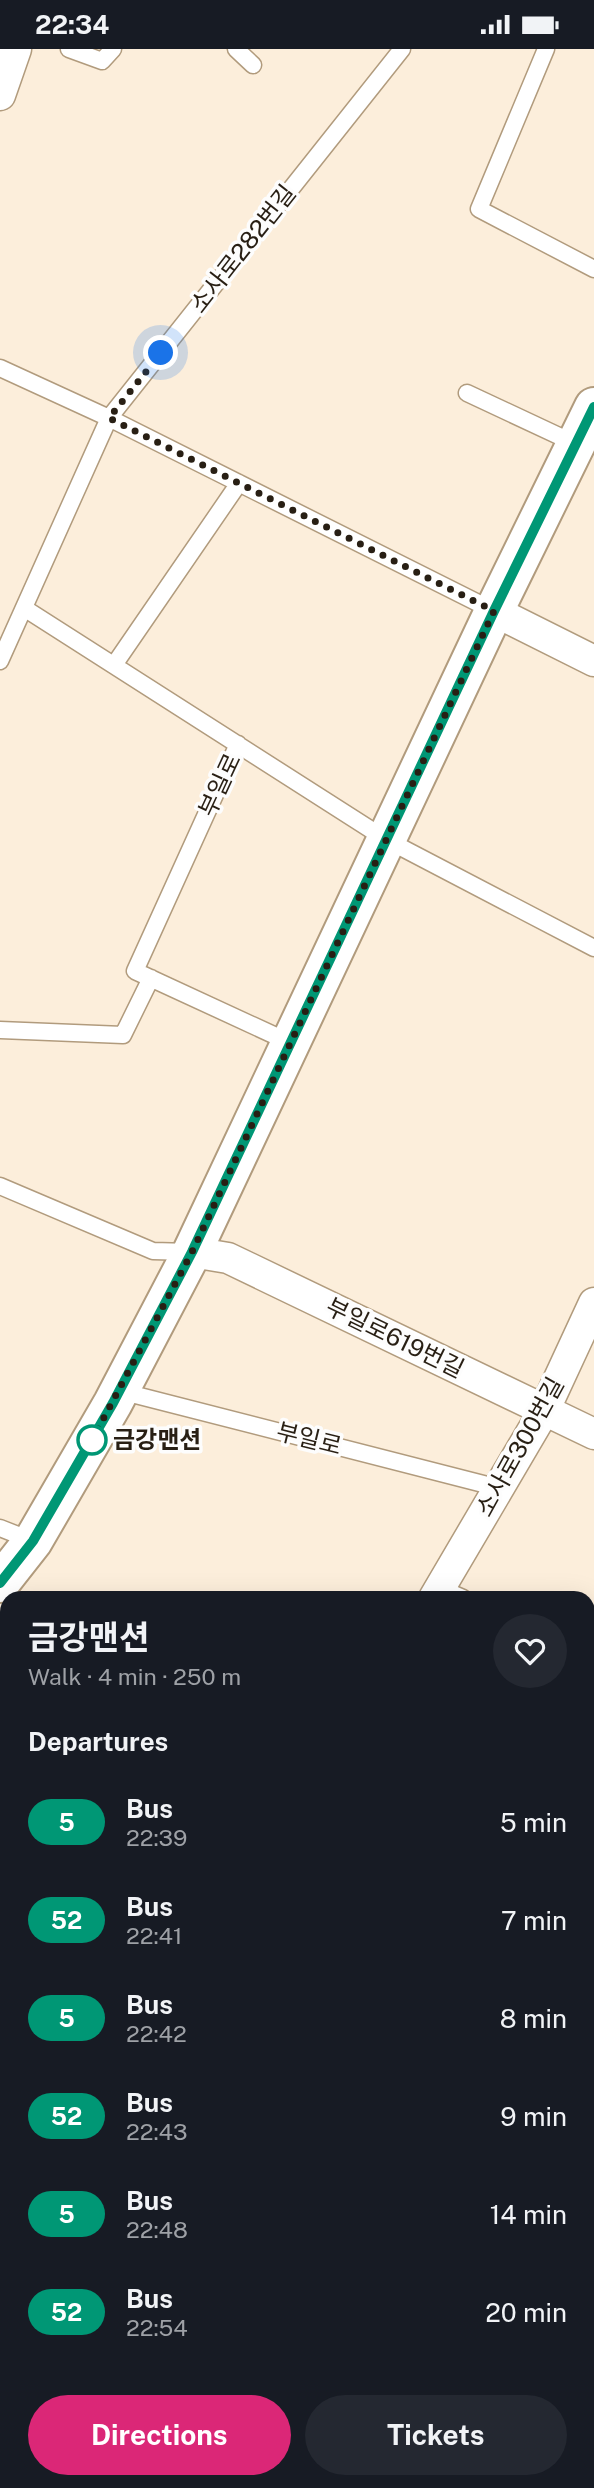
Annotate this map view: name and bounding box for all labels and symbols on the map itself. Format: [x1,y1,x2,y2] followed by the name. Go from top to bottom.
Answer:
[184,179,301,318] street label: 소사로282번길
[143,335,178,370] your location
[192,749,246,821] street label: 부일로
[322,1292,469,1383] street label: 부일로619번길
[469,1372,569,1521] street label: 소사로300번길
[274,1416,345,1460] street label: 부일로
[77,1425,107,1455] marker: 금강맨션
[113,1425,201,1453] place label: 금강맨션

